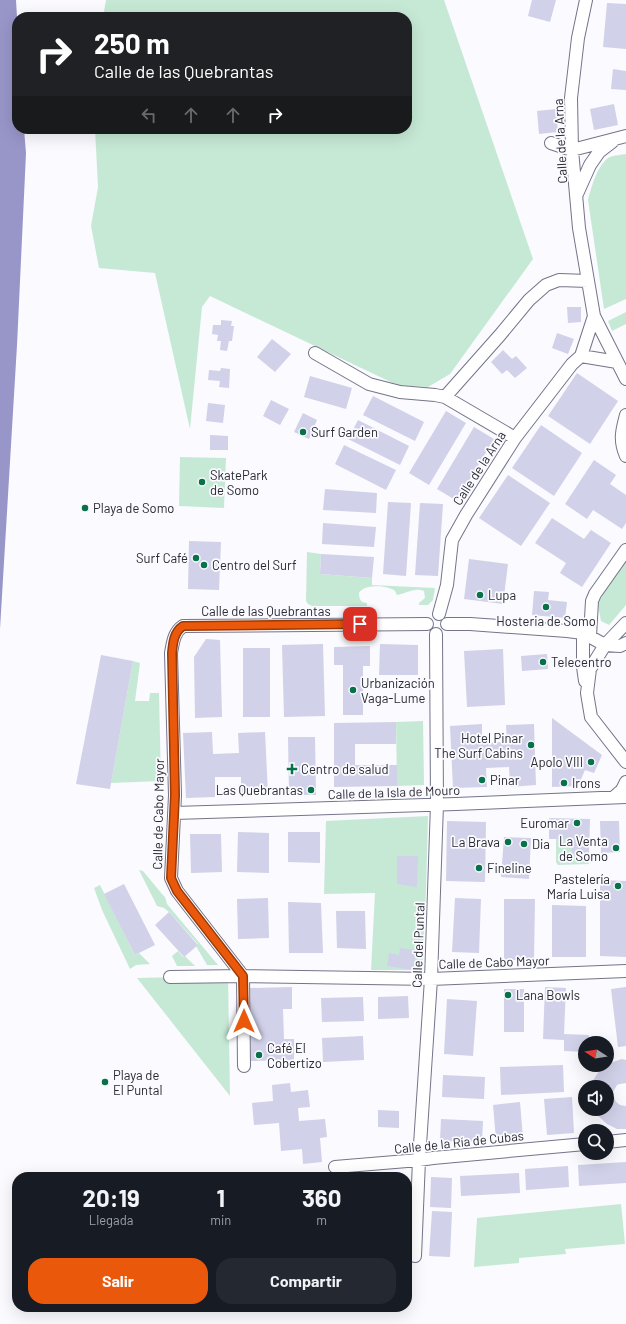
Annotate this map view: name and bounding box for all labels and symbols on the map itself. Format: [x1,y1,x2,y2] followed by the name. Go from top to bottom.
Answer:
[550,98,570,184] street label: Calle de la Arna
[311,424,378,440] place label: Surf Garden
[298,427,308,437] marker: Surf Garden
[449,428,509,508] street label: Calle de la Arna
[210,467,268,498] place label: SkatePark de Somo
[197,477,207,487] marker: SkatePark de Somo
[93,500,174,516] place label: Playa de Somo
[80,503,90,513] marker: Playa de Somo
[136,550,188,566] place label: Surf Café
[191,553,201,563] marker: Surf Café
[212,557,297,573] place label: Centro del Surf
[199,560,209,570] marker: Centro del Surf
[488,587,516,603] place label: Lupa
[475,590,485,600] marker: Lupa
[541,602,551,612] marker: Hosteria de Somo
[201,603,331,619] street label: Calle de las Quebrantas
[343,607,377,641] pin
[496,613,596,629] place label: Hosteria de Somo
[551,654,611,670] place label: Telecentro
[538,657,548,667] marker: Telecentro
[361,675,435,706] place label: Urbanización Vaga-Lume
[348,685,358,695] marker: Urbanización Vaga-Lume
[434,730,523,761] place label: Hotel Pinar The Surf Cabins
[526,740,536,750] marker: Hotel Pinar The Surf Cabins
[531,754,583,770] place label: Apolo VIII
[586,757,596,767] marker: Apolo VIII
[149,758,167,870] street label: Calle de Cabo Mayor
[301,761,388,777] place label: Centro de salud
[286,763,298,775] marker: Centro de salud
[490,772,520,788] place label: Pinar
[477,775,487,785] marker: Pinar
[572,775,600,791] place label: Irons
[559,778,569,788] marker: Irons
[216,782,303,798] place label: Las Quebrantas
[328,782,460,802] street label: Calle de la Isla de Mouro
[306,785,316,795] marker: Las Quebrantas
[520,815,569,831] place label: Euromar
[572,818,582,828] marker: Euromar
[559,833,608,864] place label: La Venta de Somo
[451,834,500,850] place label: La Brava
[532,836,550,852] place label: Dia
[503,837,513,847] marker: La Brava
[519,839,529,849] marker: Dia
[611,843,621,853] marker: La Venta de Somo
[487,860,532,876] place label: Fineline
[474,863,484,873] marker: Fineline
[547,871,610,902] place label: Pastelería María Luisa
[613,881,623,891] marker: Pastelería María Luisa
[409,902,427,988] street label: Calle del Puntal
[438,952,550,972] street label: Calle de Cabo Mayor
[516,987,580,1003] place label: Lana Bowls
[503,990,513,1000] marker: Lana Bowls
[223,1000,265,1042] position arrow
[578,1036,614,1072] north arrow
[267,1040,322,1071] place label: Café El Cobertizo
[254,1050,264,1060] marker: Café El Cobertizo
[113,1067,163,1098] place label: Playa de El Puntal
[100,1077,110,1087] marker: Playa de El Puntal
[393,1127,525,1157] street label: Calle de la Ría de Cubas

